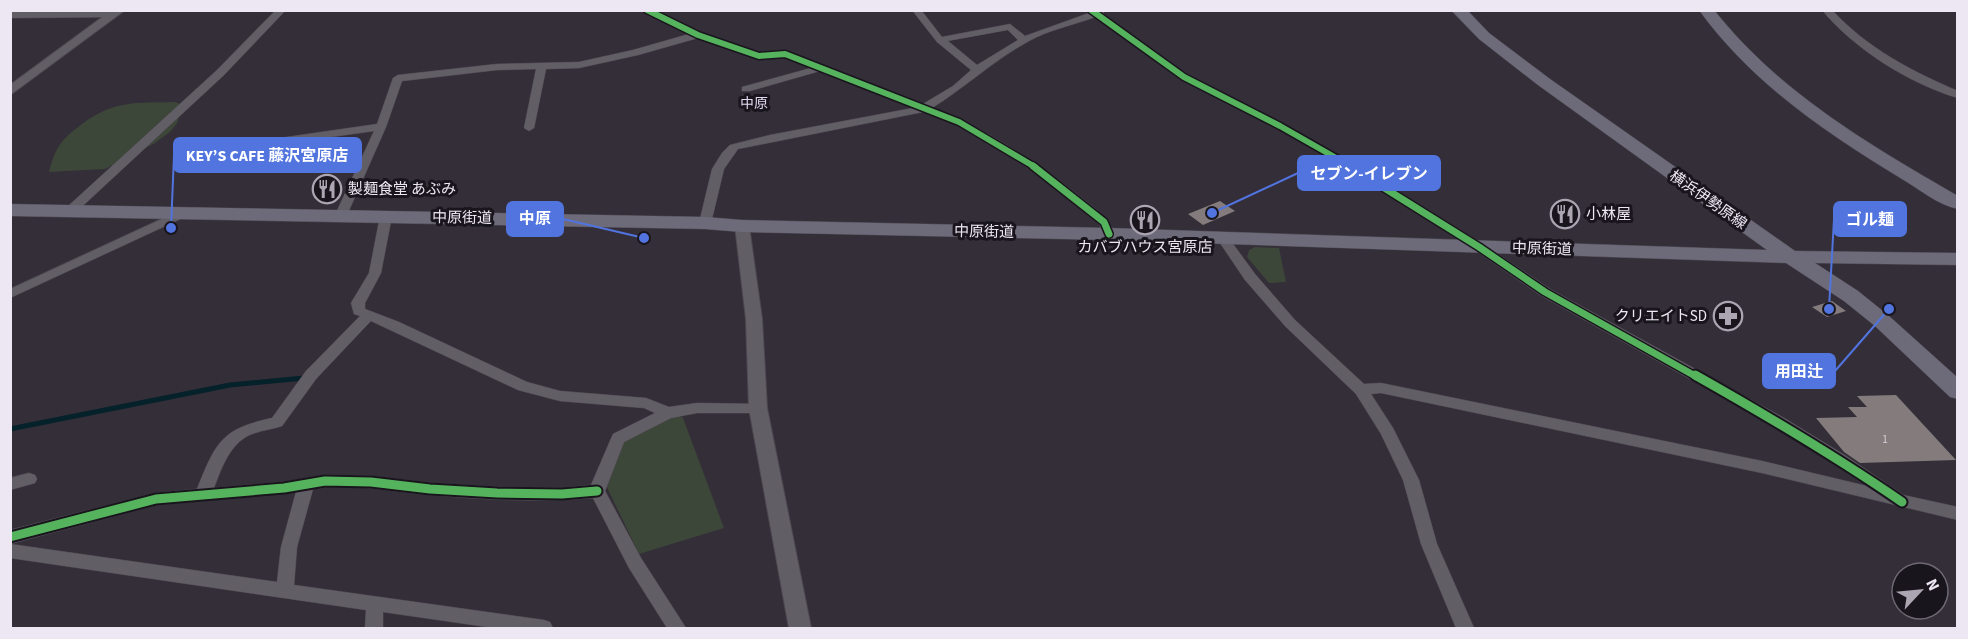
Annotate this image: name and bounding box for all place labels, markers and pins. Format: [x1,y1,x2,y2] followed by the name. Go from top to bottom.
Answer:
[174,138,361,172] callout: KEY’S CAFE 藤沢宮原店
[1298,156,1440,190] callout: セブン-イレブン
[311,173,343,205] restaurant icon: 製麺食堂 あぶみ
[348,179,456,200] place label: 製麺食堂 あぶみ
[1549,198,1581,230] restaurant icon: 小林屋
[507,202,563,236] callout: 中原
[1834,202,1906,236] callout: ゴル麺
[1129,204,1161,236] restaurant icon: カバブハウス宮原店
[1586,204,1631,225] place label: 小林屋
[1077,237,1213,258] place label: カバブハウス宮原店
[1712,300,1744,332] pharmacy icon: クリエイトSD
[1615,306,1707,327] place label: クリエイトSD
[1763,354,1835,388] callout: 用田辻

